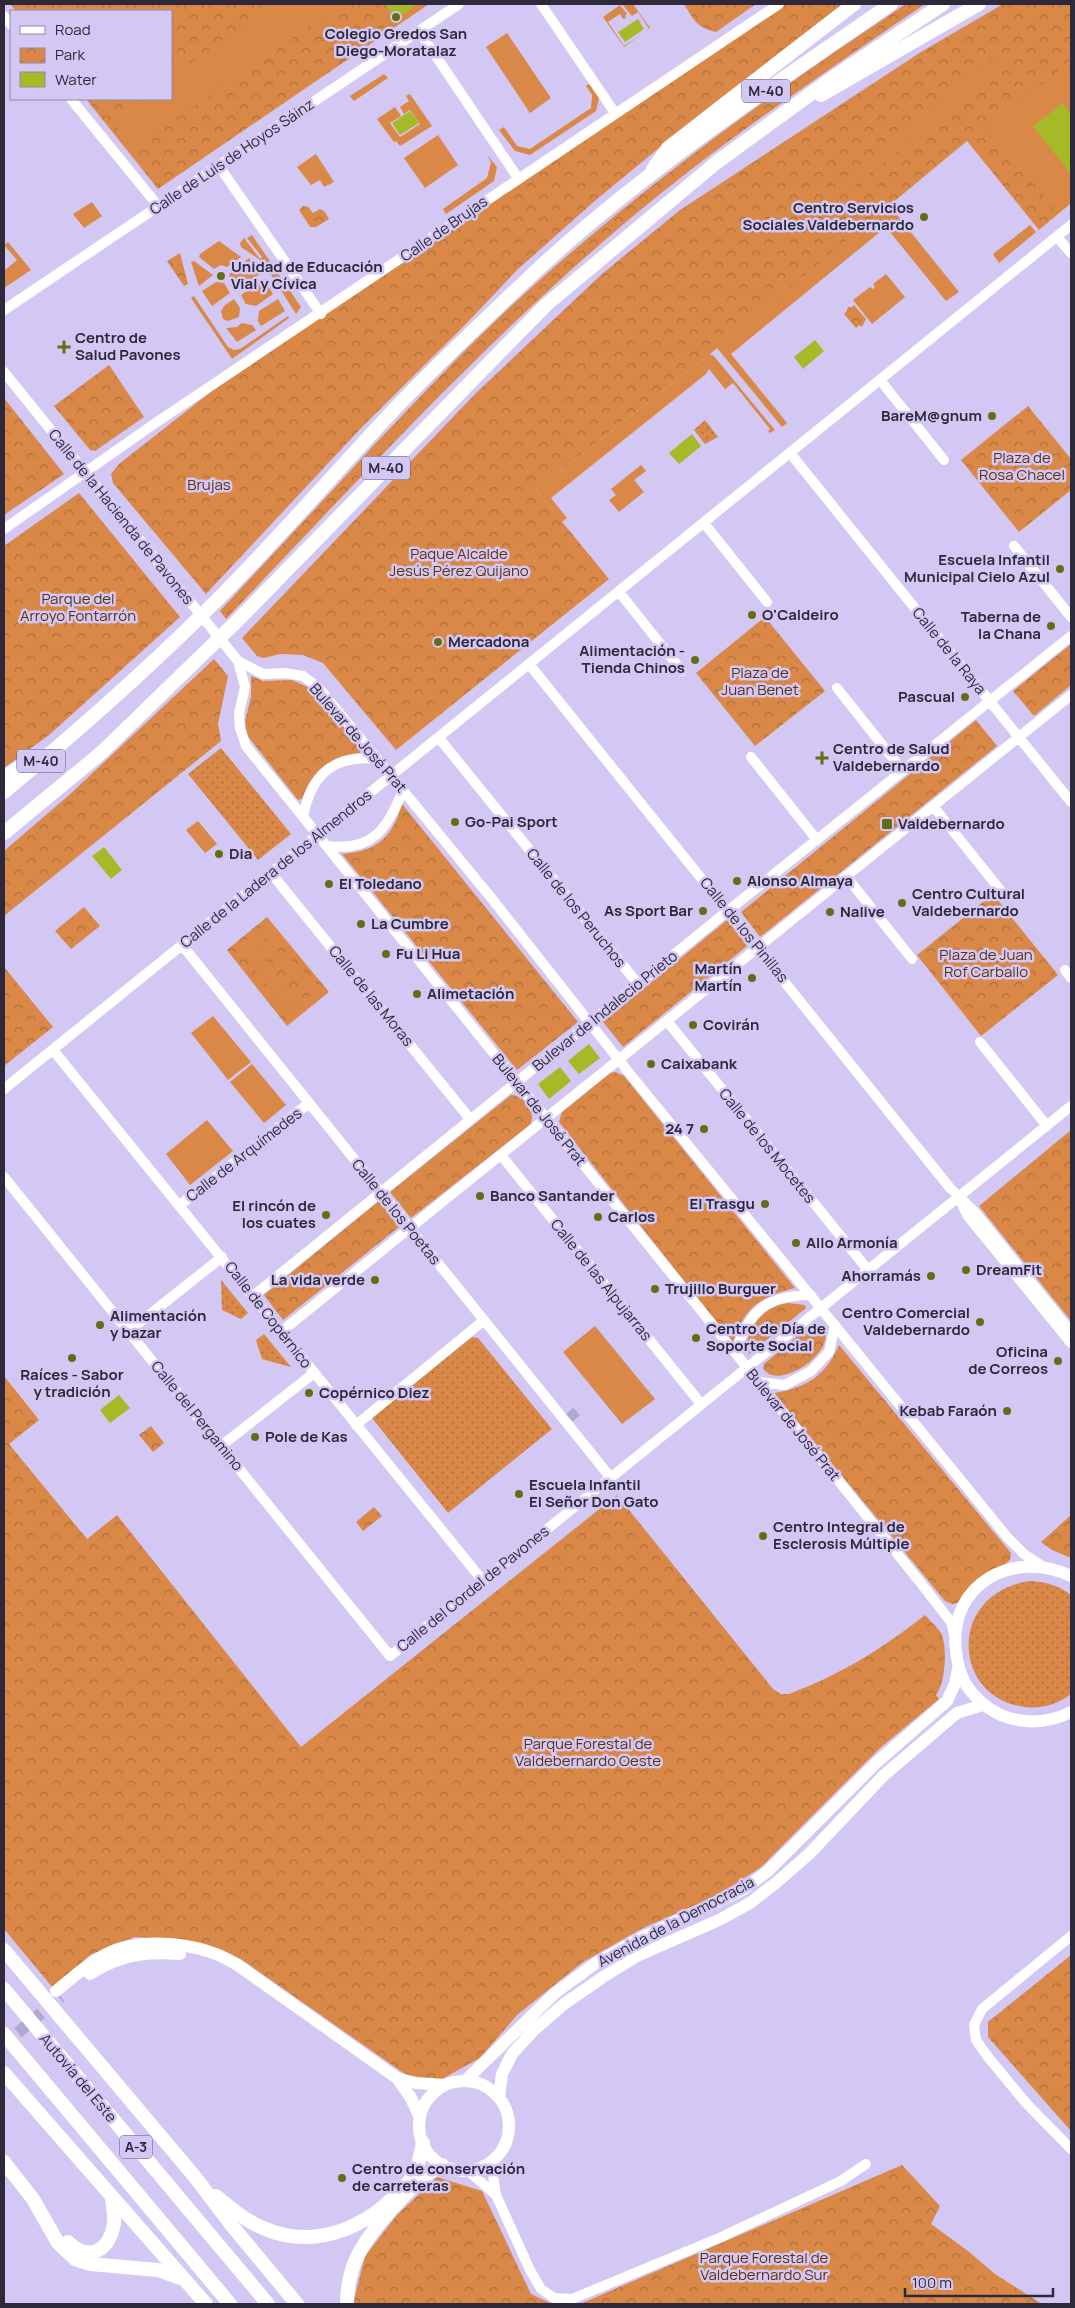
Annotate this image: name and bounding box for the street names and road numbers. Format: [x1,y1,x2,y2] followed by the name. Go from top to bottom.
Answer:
[742,80,790,102] road number: M-40
[145,94,318,220] street label: Calle de Luis de Hoyos Sáinz
[396,191,492,266] street label: Calle de Brujas
[44,425,199,609] street label: Calle de la Hacienda de Pavones
[362,456,410,479] road number: M-40
[908,603,991,699] street label: Calle de la Raya
[305,679,412,797] street label: Bulevar de José Prat
[17,749,65,772] road number: M-40
[175,784,376,953] street label: Calle de la Ladera de los Almendros
[522,844,631,972] street label: Calle de los Peruchos
[695,873,793,987] street label: Calle de los Pinillas
[324,941,419,1051] street label: Calle de las Moras
[528,945,682,1076] street label: Bulevar de Indalecio Prieto
[488,1049,591,1170] street label: Bulevar de José Prat
[714,1084,820,1208] street label: Calle de los Mocetes
[181,1103,306,1206] street label: Calle de Arquímedes
[347,1154,446,1269] street label: Calle de los Poetas
[546,1214,657,1345] street label: Calle de las Alpujarras
[220,1257,317,1373] street label: Calle de Copérnico
[146,1356,248,1475] street label: Calle del Pergamino
[742,1364,845,1485] street label: Bulevar de José Prat
[392,1521,553,1657] street label: Calle del Cordel de Pavones
[594,1871,758,1972] street label: Avenida de la Democracia
[35,2029,122,2127] street label: Autovía del Este
[120,2136,152,2158] road number: A-3

